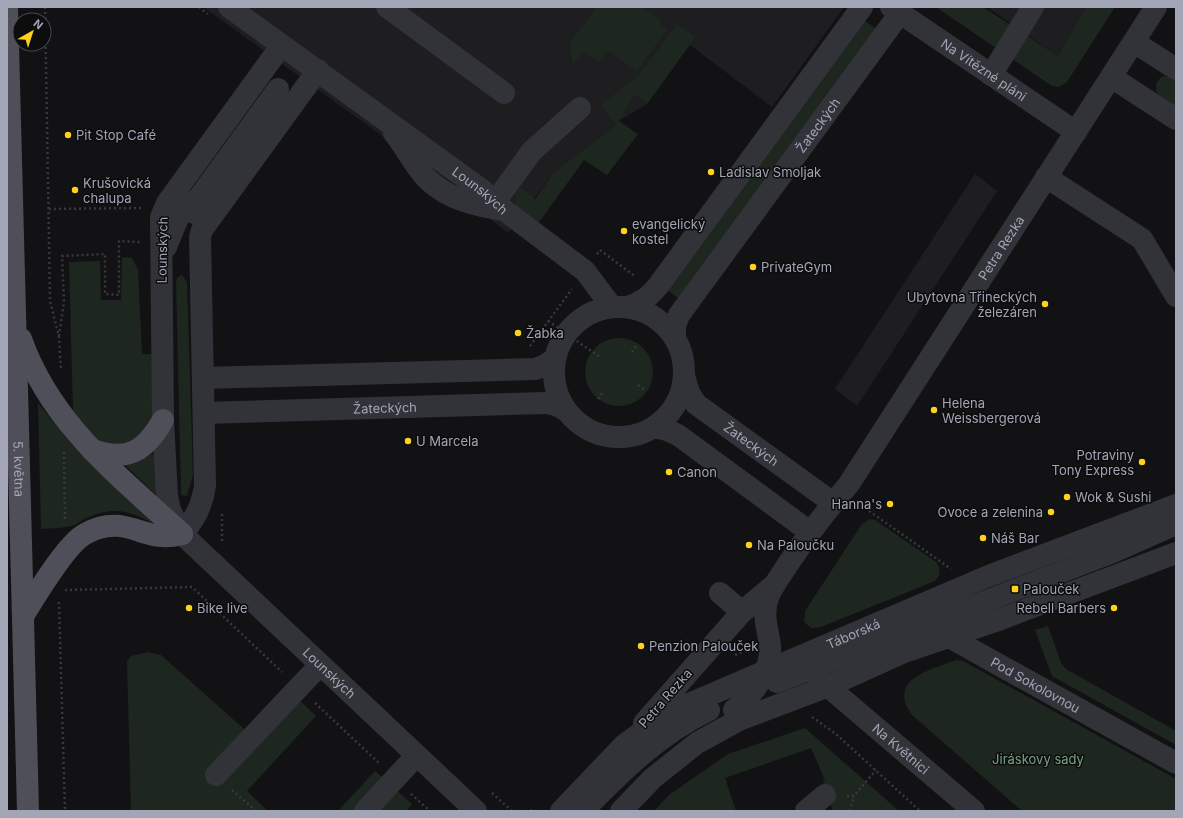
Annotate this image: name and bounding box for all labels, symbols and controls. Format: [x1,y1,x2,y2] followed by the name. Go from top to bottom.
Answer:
[12,12,52,52] north arrow
[31,16,46,32] text: N
[938,35,1030,104] street label: Na Vítězné pláni
[793,95,843,156] street label: Žateckých
[76,127,156,143] place label: Pit Stop Café
[63,130,73,140] marker: Pit Stop Café
[449,163,511,218] street label: Lounských
[719,164,821,180] place label: Ladislav Smoljak
[706,167,716,177] marker: Ladislav Smoljak
[83,175,151,206] place label: Krušovická chalupa
[70,185,80,195] marker: Krušovická chalupa
[975,213,1028,283] street label: Petra Rezka
[632,216,705,247] place label: evangelický kostel
[153,217,171,283] street label: Lounských
[619,226,629,236] marker: evangelický kostel
[761,259,832,275] place label: PrivateGym
[748,262,758,272] marker: PrivateGym
[907,289,1037,320] place label: Ubytovna Třineckých železáren
[1040,299,1050,309] marker: Ubytovna Třineckých železáren
[526,325,564,341] place label: Žabka
[513,328,523,338] marker: Žabka
[942,395,1041,426] place label: Helena Weissbergerová
[353,399,417,417] street label: Žateckých
[929,405,939,415] marker: Helena Weissbergerová
[721,419,782,469] street label: Žateckých
[416,433,479,449] place label: U Marcela
[403,436,413,446] marker: U Marcela
[10,441,28,497] street label: 5. května
[1052,447,1134,478] place label: Potraviny Tony Express
[1137,457,1147,467] marker: Potraviny Tony Express
[677,464,717,480] place label: Canon
[664,467,674,477] marker: Canon
[1075,489,1152,505] place label: Wok & Sushi
[1062,492,1072,502] marker: Wok & Sushi
[832,496,882,512] place label: Hanna's
[885,499,895,509] marker: Hanna's
[937,504,1043,520] place label: Ovoce a zelenina
[1046,507,1056,517] marker: Ovoce a zelenina
[991,530,1039,546] place label: Náš Bar
[978,533,988,543] marker: Náš Bar
[757,537,834,553] place label: Na Paloučku
[744,540,754,550] marker: Na Paloučku
[1023,581,1079,597] place label: Palouček
[1010,584,1020,594] marker: Palouček
[197,600,248,616] place label: Bike live
[1017,600,1106,616] place label: Rebell Barbers
[184,603,194,613] marker: Bike live
[1109,603,1119,613] marker: Rebell Barbers
[824,615,882,652] street label: Táborská
[649,638,758,654] place label: Penzion Palouček
[636,641,646,651] marker: Penzion Palouček
[300,644,359,702] street label: Lounských
[988,654,1083,716] street label: Pod Sokolovnou
[635,665,695,731] street label: Petra Rezka
[869,720,933,777] street label: Na Květnici
[992,751,1084,767] park label: Jiráskovy sady

